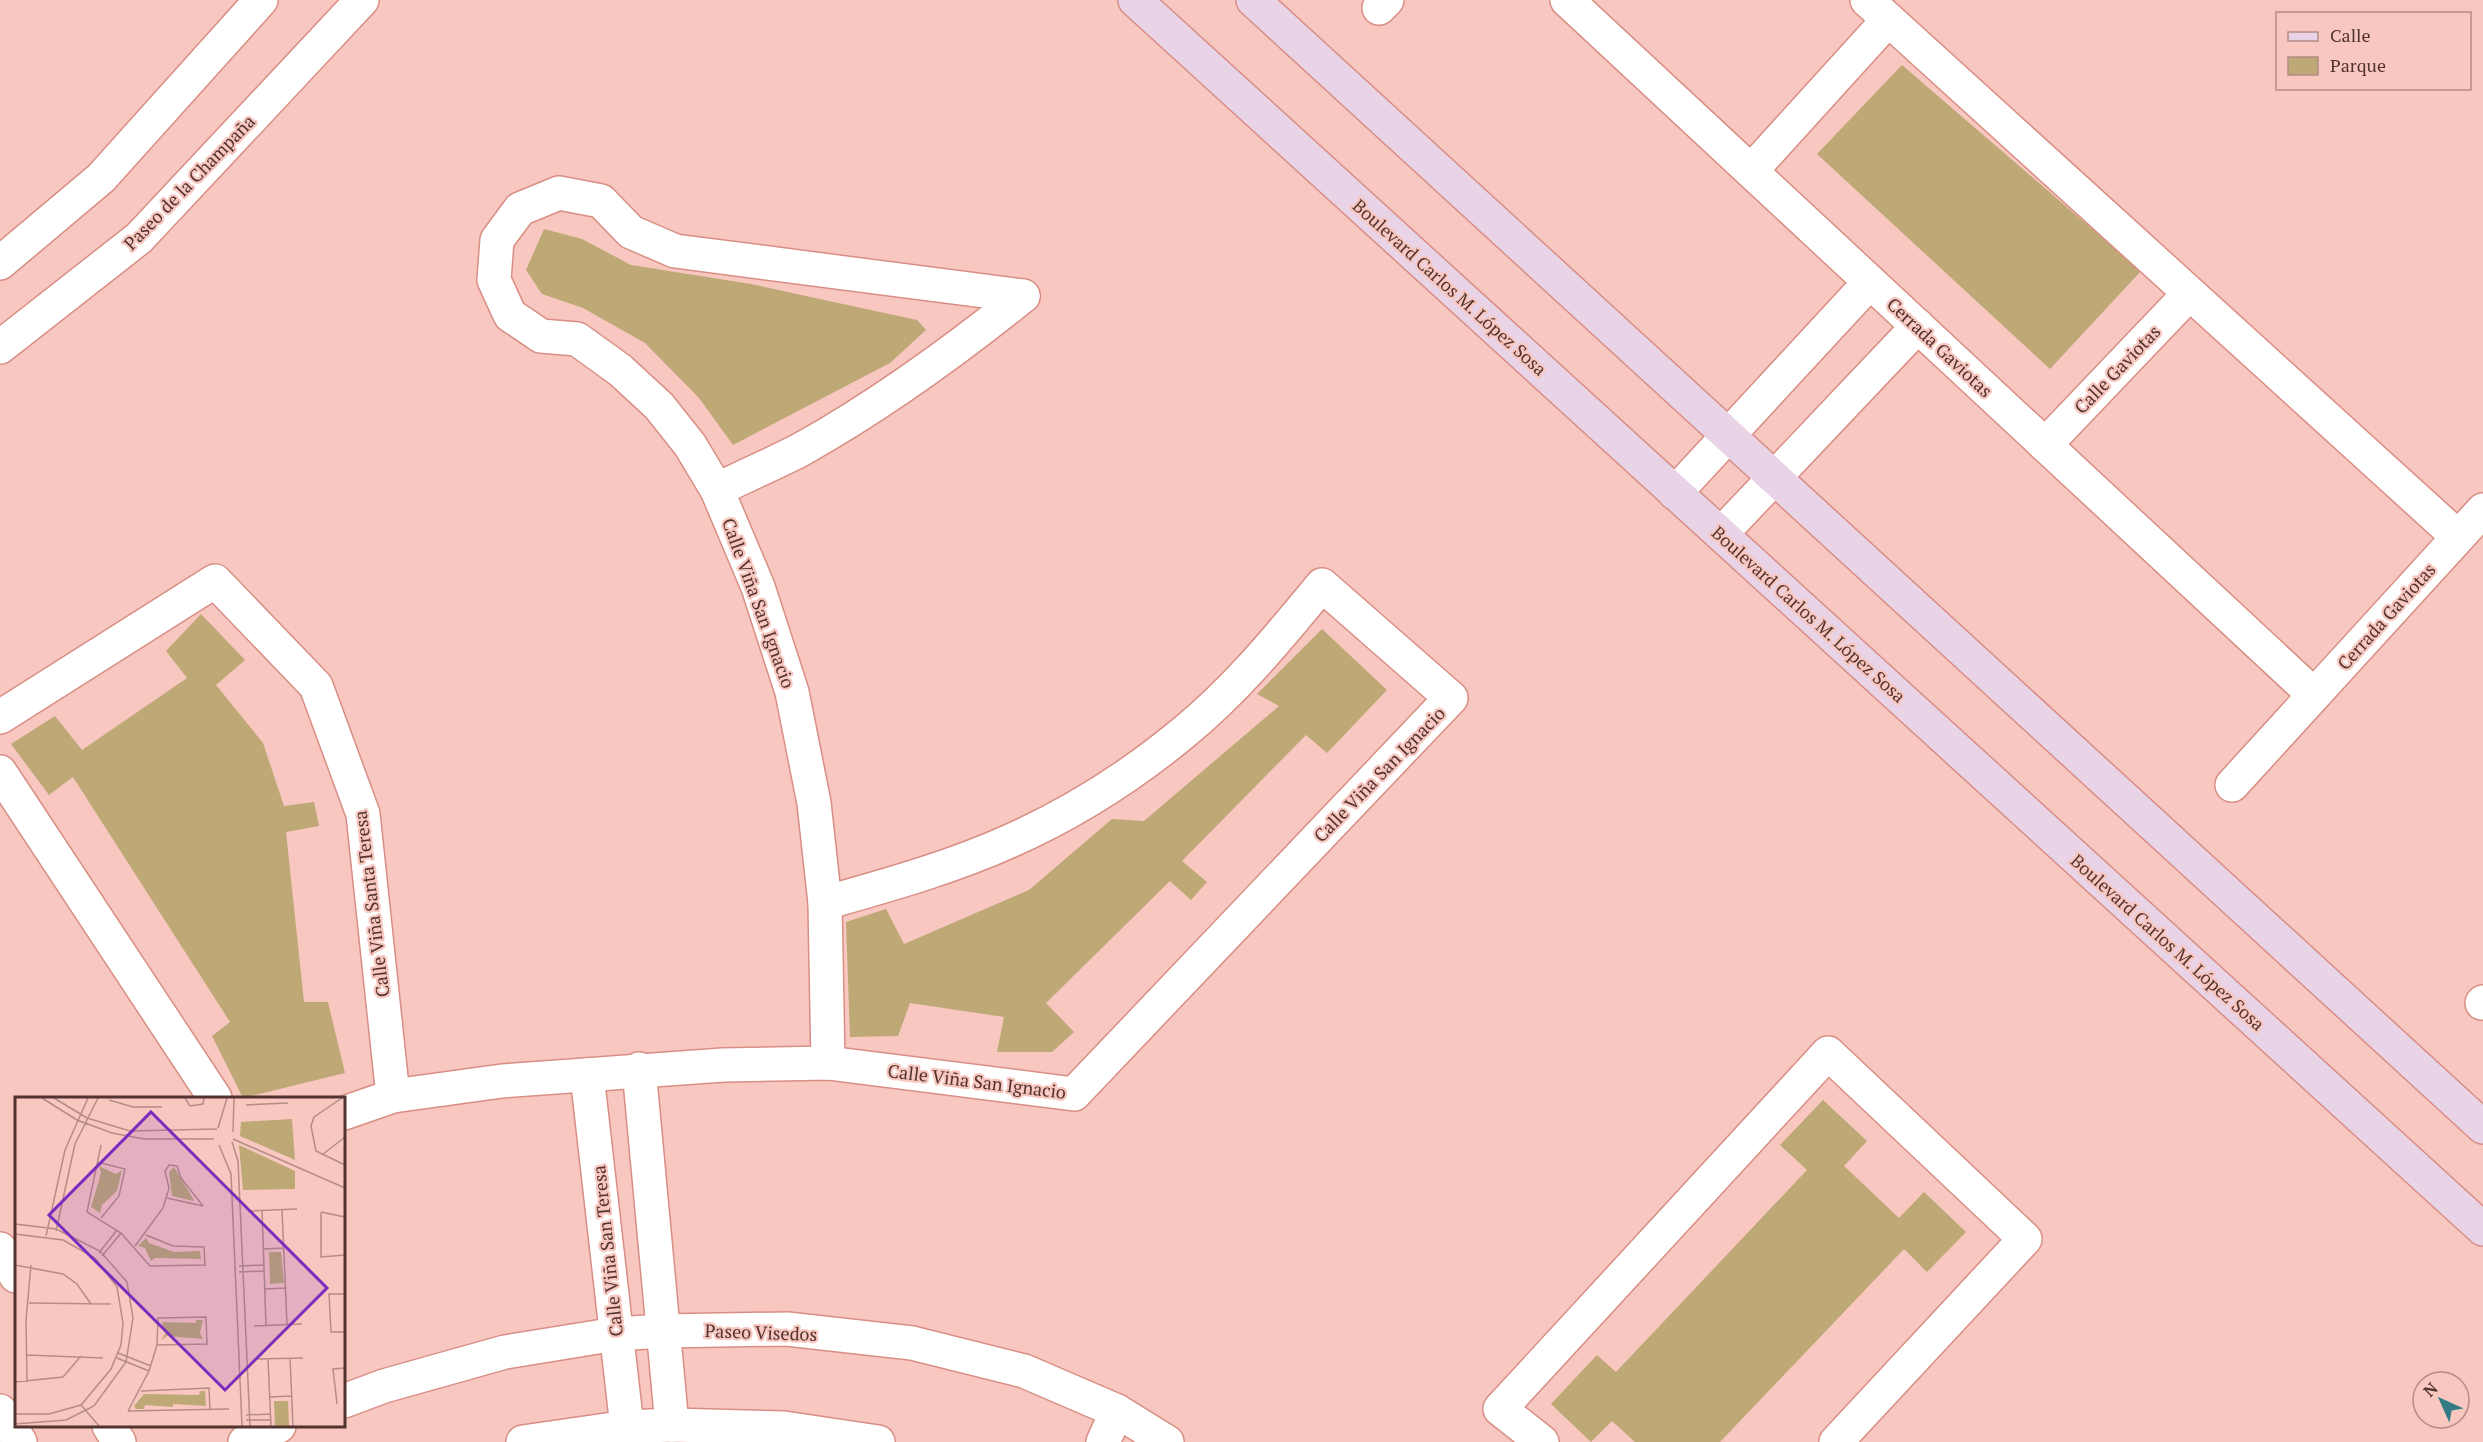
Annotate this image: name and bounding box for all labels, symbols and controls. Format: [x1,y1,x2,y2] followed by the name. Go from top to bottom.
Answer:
[2276,12,2471,90] legend
[2330,23,2371,47] text: Calle
[2330,53,2386,77] text: Parque
[118,109,260,255] street label: Paseo de la Champaña
[1348,193,1552,381] street label: Boulevard Carlos M. López Sosa
[1882,292,1998,402] street label: Cerrada Gaviotas
[2069,320,2165,418] street label: Calle Gaviotas
[717,515,801,691] street label: Calle Viña San Ignacio
[1707,520,1911,708] street label: Boulevard Carlos M. López Sosa
[2332,557,2440,675] street label: Cerrada Gaviotas
[1308,701,1450,847] street label: Calle Viña San Ignacio
[348,809,394,999] street label: Calle Viña Santa Teresa
[2066,848,2270,1036] street label: Boulevard Carlos M. López Sosa
[886,1058,1068,1104] street label: Calle Viña San Ignacio
[15,1097,345,1427] inset map
[586,1164,628,1338] street label: Calle Viña San Teresa
[704,1318,818,1346] street label: Paseo Visedos
[2411,1370,2471,1430] north arrow
[2418,1377,2442,1401] text: N

